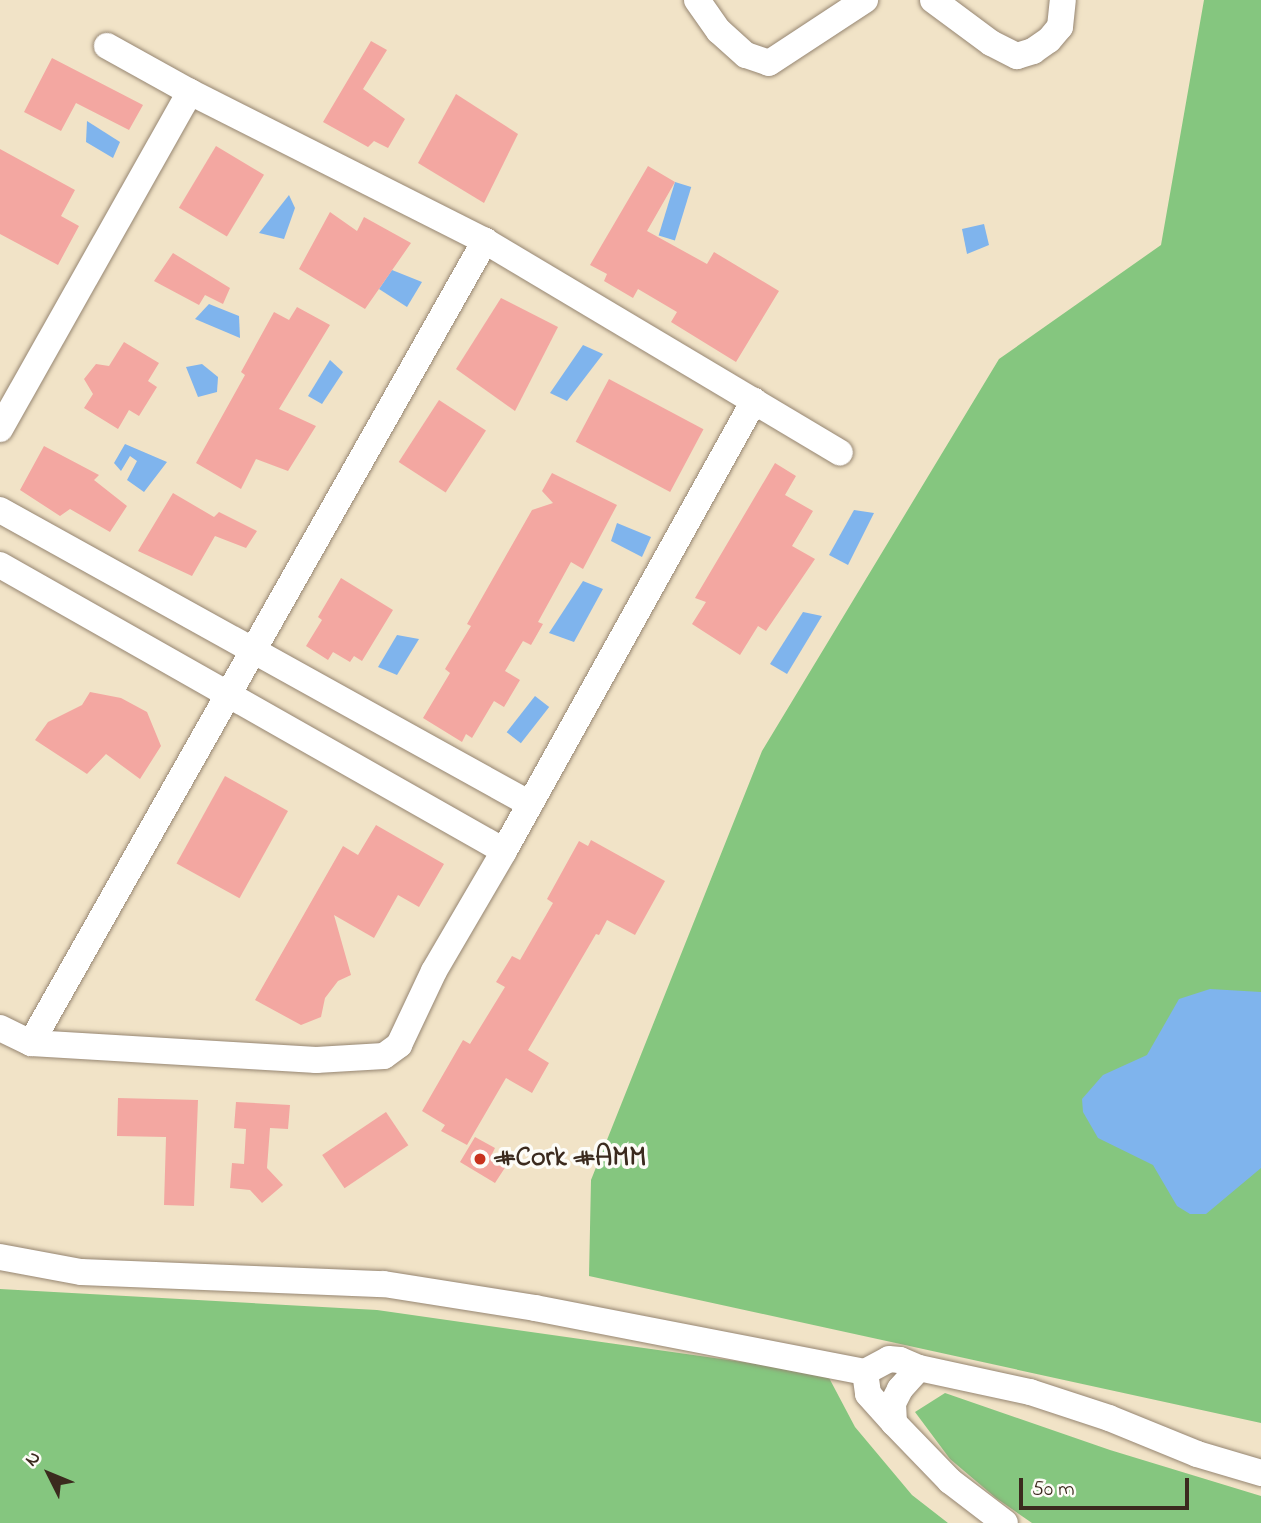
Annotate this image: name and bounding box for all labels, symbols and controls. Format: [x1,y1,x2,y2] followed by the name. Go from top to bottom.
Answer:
[494,1142,646,1176] place label: #Cork #AMM
[472,1151,488,1167] marker: #Cork #AMM
[14,1439,84,1509] north arrow
[19,1445,48,1473] text: N
[1023,1464,1193,1508] scale bar
[1032,1475,1075,1505] text: 50 m

